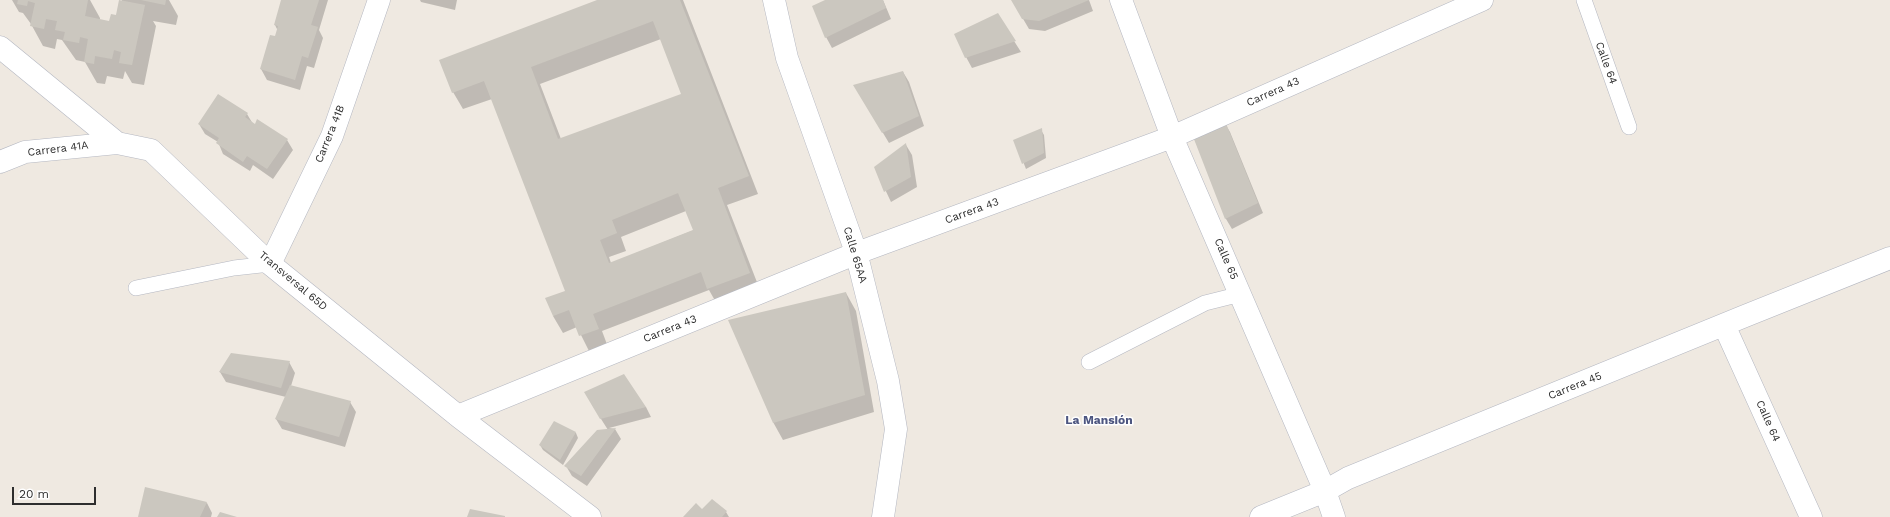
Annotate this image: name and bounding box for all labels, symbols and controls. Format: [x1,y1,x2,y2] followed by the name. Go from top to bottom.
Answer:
[1592,40,1620,86] street label: Calle 64
[1245,75,1301,109] street label: Carrera 43
[312,103,348,165] street label: Carrera 41B
[27,139,89,159] street label: Carrera 41A
[943,195,1001,227] street label: Carrera 43
[840,225,870,285] street label: Calle 65AA
[1211,236,1241,282] street label: Calle 65
[256,248,330,314] street label: Transversal 65D
[641,312,699,346] street label: Carrera 43
[1546,369,1604,403] street label: Carrera 45
[1753,398,1783,444] street label: Calle 64
[1065,413,1133,427] district label: La Mansión
[14,479,98,505] scale bar
[19,487,49,501] text: 20 m

